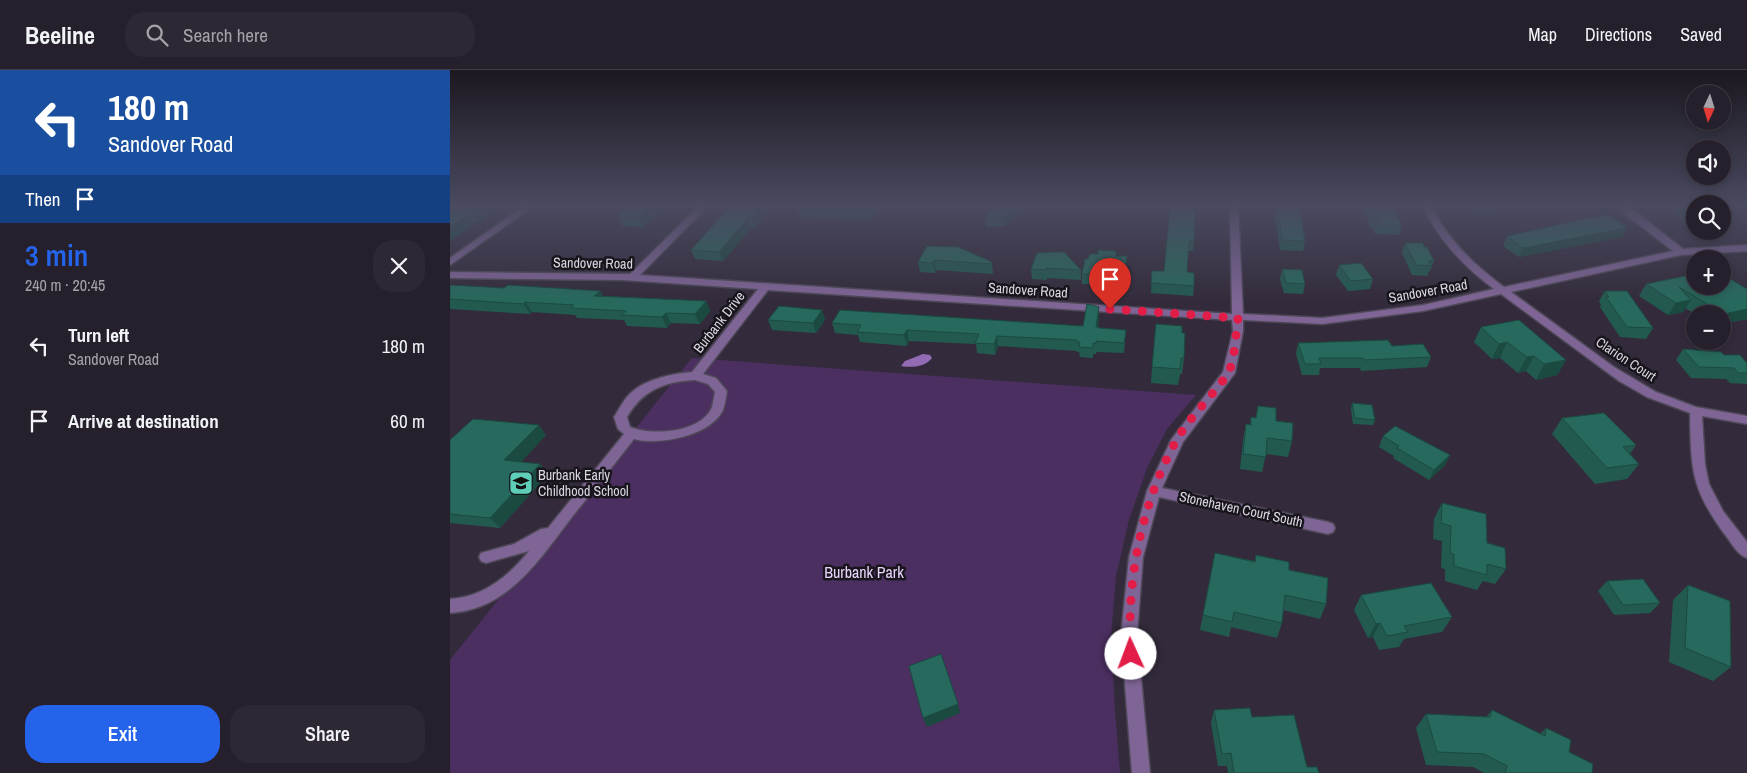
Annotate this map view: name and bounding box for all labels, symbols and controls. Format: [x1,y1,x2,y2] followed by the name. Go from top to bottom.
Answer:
[125,12,475,57] search box
[25,19,95,51] text: Beeline
[143,21,171,49] icon: search
[183,22,268,48] text: Search here
[1528,22,1557,47] text: Map
[1585,22,1652,47] text: Directions
[1680,22,1722,47] text: Saved
[108,84,189,131] text: 180 m
[1686,85,1731,130] north arrow
[1686,85,1731,350] map controls
[25,90,90,155] icon: left
[108,129,233,159] text: Sandover Road
[1686,140,1731,185] button: sound
[71,185,99,213] icon: arrive
[25,186,61,212] text: Then
[1686,195,1731,240] button: search
[25,235,88,275] text: 3 min
[373,240,425,292] button: close
[1686,250,1731,295] button: +
[553,253,633,273] street label: Sandover Road
[1089,258,1131,309] pin
[1096,265,1124,293] icon: arrive
[25,274,105,296] text: 240 m · 20:45
[1387,275,1469,307] street label: Sandover Road
[988,278,1068,302] street label: Sandover Road
[689,288,749,356] street label: Burbank Drive
[1686,305,1731,350] button: −
[68,322,129,348] text: Turn left
[25,332,53,360] icon: left
[382,333,425,359] text: 180 m
[1592,333,1660,385] street label: Clarion Court
[68,348,159,370] text: Sandover Road
[25,407,53,435] icon: arrive
[68,408,219,434] text: Arrive at destination
[390,408,425,434] text: 60 m
[538,466,629,500] place label: Burbank Early Childhood School
[508,470,534,496] school or university icon: Burbank Early Childhood School
[1178,487,1304,531] street label: Stonehaven Court South
[824,561,904,583] park label: Burbank Park
[1104,627,1156,679] position arrow
[25,705,220,763] button: Exit
[230,705,425,763] button: Share

